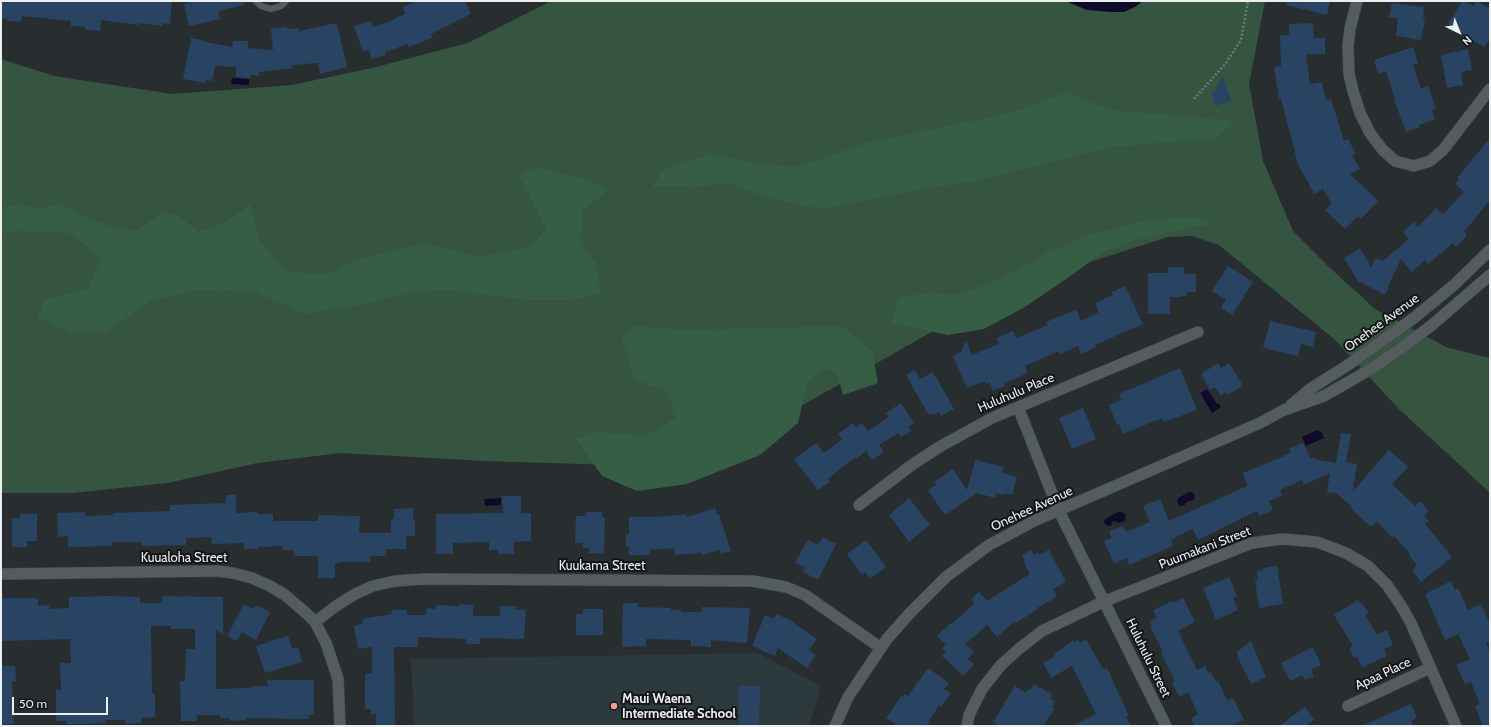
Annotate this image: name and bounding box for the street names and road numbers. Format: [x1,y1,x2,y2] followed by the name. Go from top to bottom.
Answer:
[1342,291,1422,355] street label: Onehee Avenue
[975,370,1057,416] street label: Huluhulu Place
[989,483,1075,535] street label: Onehee Avenue
[1157,523,1253,573] street label: Puumakani Street
[141,550,227,566] street label: Kuualoha Street
[559,558,645,574] street label: Kuukama Street
[1122,616,1174,700] street label: Huluhulu Street
[1353,654,1413,694] street label: Apaa Place

